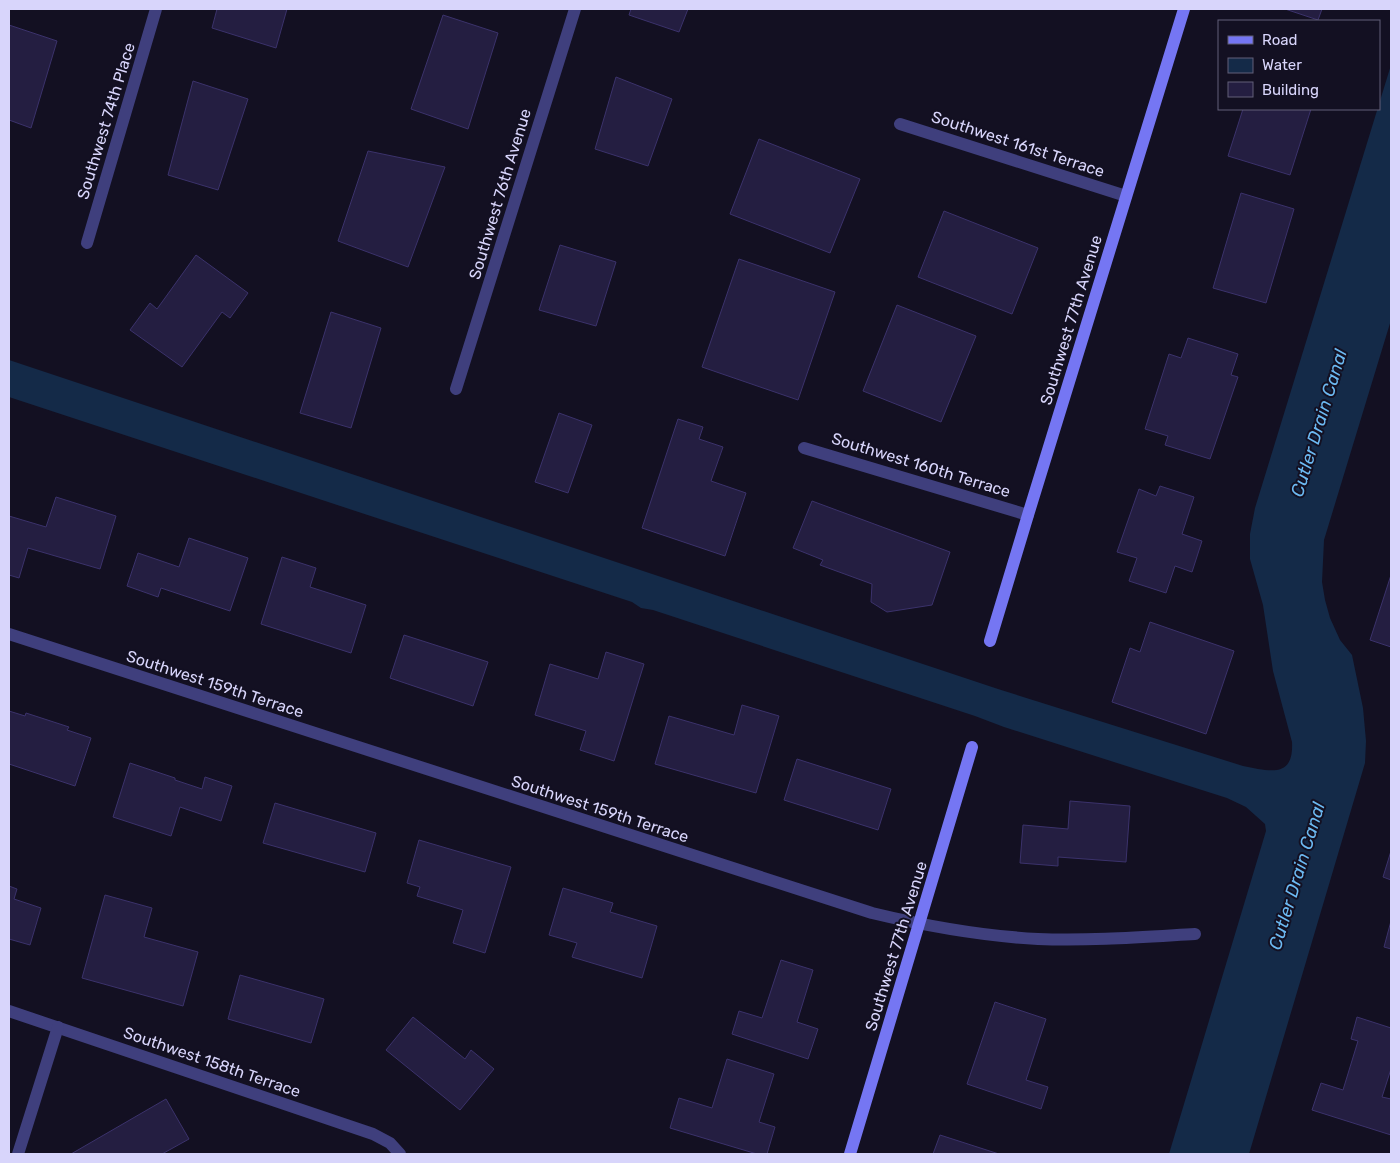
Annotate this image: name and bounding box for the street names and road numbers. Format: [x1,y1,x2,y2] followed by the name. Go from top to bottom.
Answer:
[73,40,139,202] street label: Southwest 74th Place
[465,106,535,282] street label: Southwest 76th Avenue
[929,107,1107,181] street label: Southwest 161st Terrace
[1036,233,1106,407] street label: Southwest 77th Avenue
[829,429,1013,501] street label: Southwest 160th Terrace
[124,646,306,722] street label: Southwest 159th Terrace
[509,771,691,847] street label: Southwest 159th Terrace
[861,859,931,1033] street label: Southwest 77th Avenue
[121,1023,303,1101] street label: Southwest 158th Terrace

